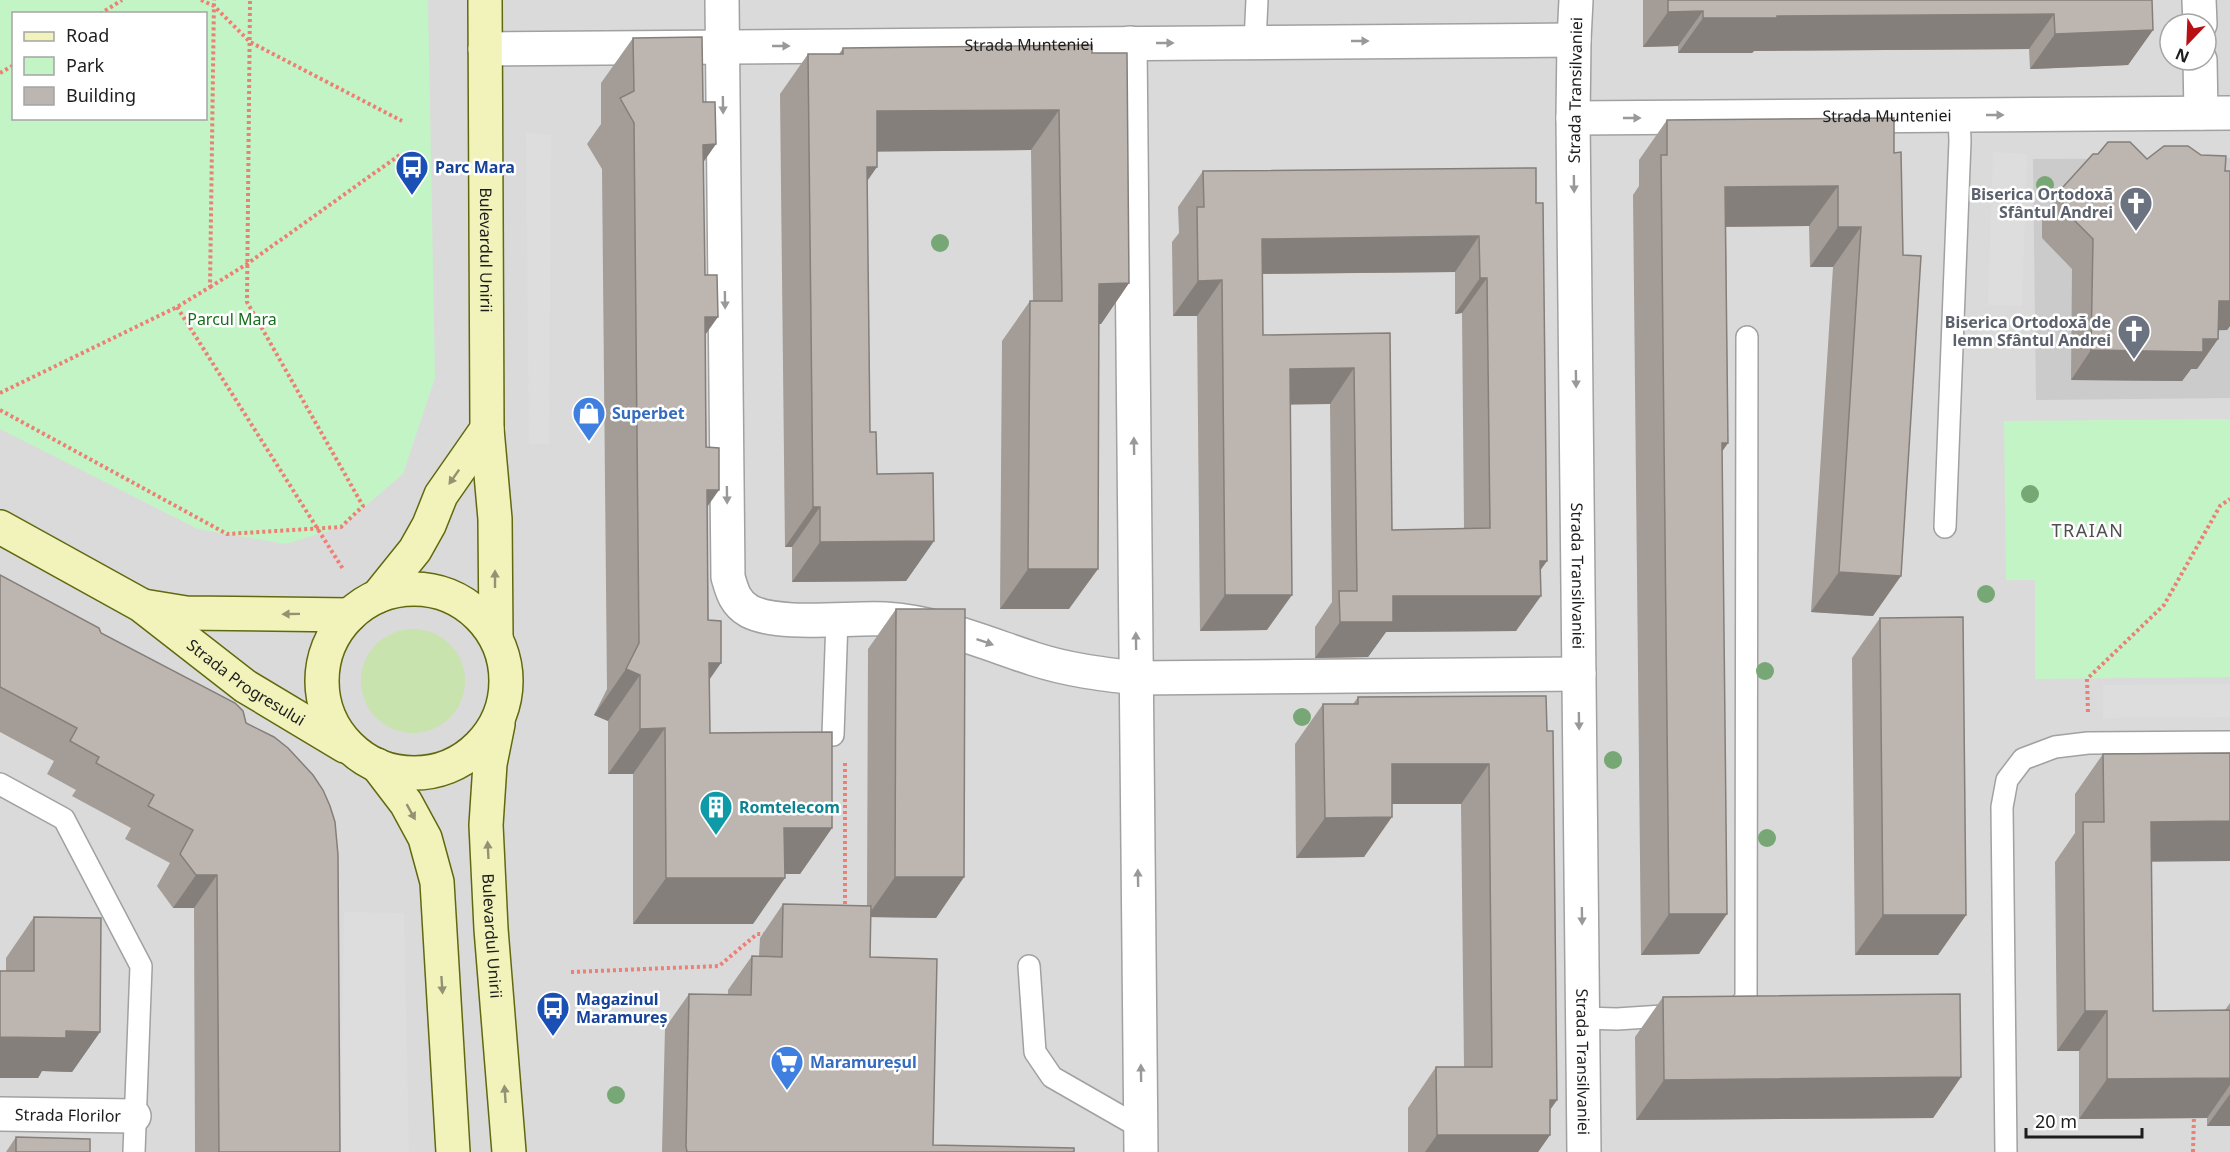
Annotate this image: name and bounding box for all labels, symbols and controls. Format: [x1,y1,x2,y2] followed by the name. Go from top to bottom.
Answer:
[12,12,207,120] legend
[2158,12,2218,72] north arrow
[1563,17,1587,163] street label: Strada Transilvaniei
[66,23,109,47] text: Road
[964,33,1094,56] street label: Strada Munteniei
[1350,37,1369,46] one-way arrow
[1155,38,1174,48] one-way arrow
[771,41,790,51] one-way arrow
[2172,43,2192,68] text: N
[66,53,104,77] text: Park
[66,83,136,107] text: Building
[718,96,728,115] one-way arrow
[1822,104,1952,127] street label: Strada Munteniei
[1985,110,2004,120] one-way arrow
[1622,113,1641,122] one-way arrow
[394,149,430,196] bus stop icon: Parc Mara
[435,156,515,178] place label: Parc Mara
[1569,175,1579,194] one-way arrow
[1971,183,2113,223] place label: Biserica Ortodoxă Sfântul Andrei
[2118,185,2154,232] church icon: Biserica Ortodoxă Sfântul Andrei
[475,187,497,313] street label: Bulevardul Unirii
[720,291,730,310] one-way arrow
[187,308,277,330] park label: Parcul Mara
[1945,311,2111,351] place label: Biserica Ortodoxă de lemn Sfântul Andrei
[2116,313,2152,360] church icon: Biserica Ortodoxă de lemn Sfântul Andrei
[1571,370,1581,389] one-way arrow
[571,395,607,442] shop icon: Superbet
[612,402,685,424] place label: Superbet
[1129,436,1139,455] one-way arrow
[448,469,460,485] one-way arrow
[722,486,732,505] one-way arrow
[1566,503,1590,649] street label: Strada Transilvaniei
[2052,518,2125,542] district label: TRAIAN
[490,570,500,589] one-way arrow
[282,609,301,619] one-way arrow
[1131,631,1141,650] one-way arrow
[182,634,310,731] street label: Strada Progresului
[976,638,994,647] one-way arrow
[1575,712,1584,731] one-way arrow
[698,789,734,836] building icon: Romtelecom
[739,796,840,818] place label: Romtelecom
[406,804,416,821] one-way arrow
[483,841,492,860] one-way arrow
[1134,868,1143,887] one-way arrow
[477,873,508,999] street label: Bulevardul Unirii
[1577,907,1587,926] one-way arrow
[437,975,447,994] one-way arrow
[576,988,668,1028] place label: Magazinul Maramureș
[1571,989,1595,1135] street label: Strada Transilvaniei
[535,990,571,1037] bus stop icon: Magazinul Maramureș
[769,1044,805,1091] supermarket icon: Maramureșul
[810,1051,917,1073] place label: Maramureșul
[1136,1063,1145,1082] one-way arrow
[500,1084,510,1103] one-way arrow
[2026,1101,2142,1139] scale bar
[15,1103,122,1127] street label: Strada Florilor
[2035,1109,2077,1133] text: 20 m

